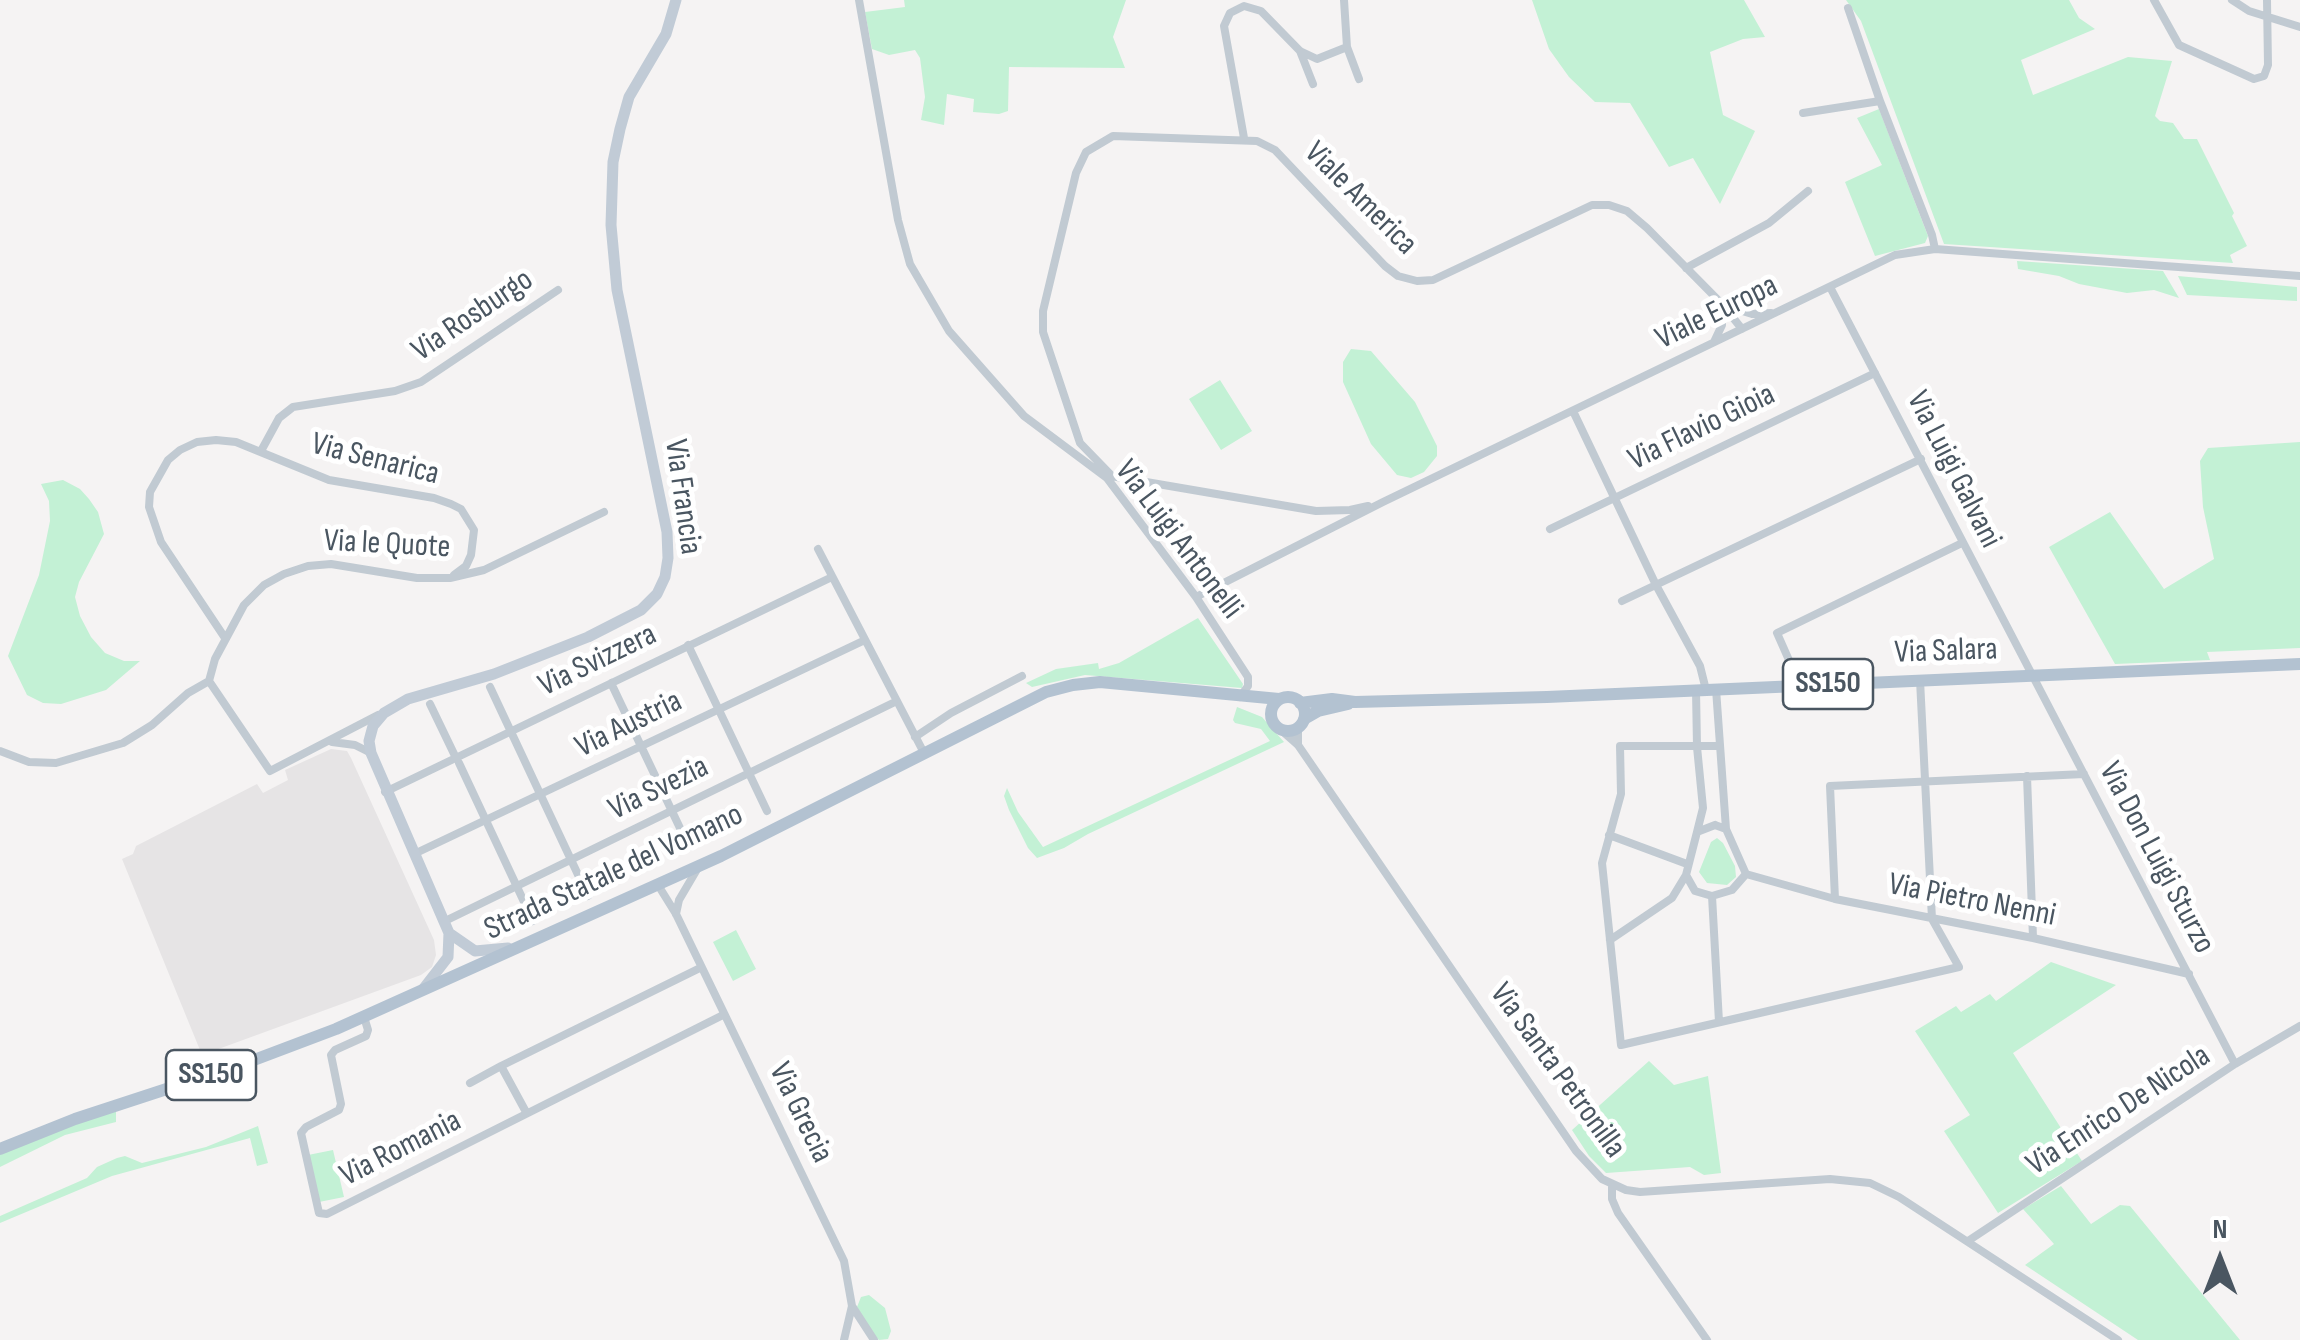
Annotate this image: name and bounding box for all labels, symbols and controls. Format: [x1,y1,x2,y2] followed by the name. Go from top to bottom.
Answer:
[1295,134,1425,264] street label: Viale America
[405,262,541,370] street label: Via Rosburgo
[1650,267,1784,359] street label: Viale Europa
[1622,376,1782,480] street label: Via Flavio Gioia
[1897,385,2009,555] street label: Via Luigi Galvani
[307,426,443,494] street label: Via Senarica
[655,437,709,557] street label: Via Francia
[1106,453,1250,627] street label: Via Luigi Antonelli
[323,523,451,567] street label: Via le Quote
[533,616,663,706] street label: Via Svizzera
[1894,631,1998,673] street label: Via Salara
[1783,659,1873,709] road number: SS150
[570,683,688,767] street label: Via Austria
[603,748,715,830] street label: Via Svezia
[2090,756,2222,960] street label: Via Don Luigi Sturzo
[479,796,749,950] street label: Strada Statale del Vomano
[1885,866,2059,936] street label: Via Pietro Nenni
[1481,976,1633,1166] street label: Via Santa Petronilla
[2020,1037,2218,1185] street label: Via Enrico De Nicola
[166,1050,256,1100] road number: SS150
[759,1057,841,1169] street label: Via Grecia
[334,1102,468,1196] street label: Via Romania
[2170,1210,2270,1310] north arrow
[2213,1213,2227,1246] text: N

